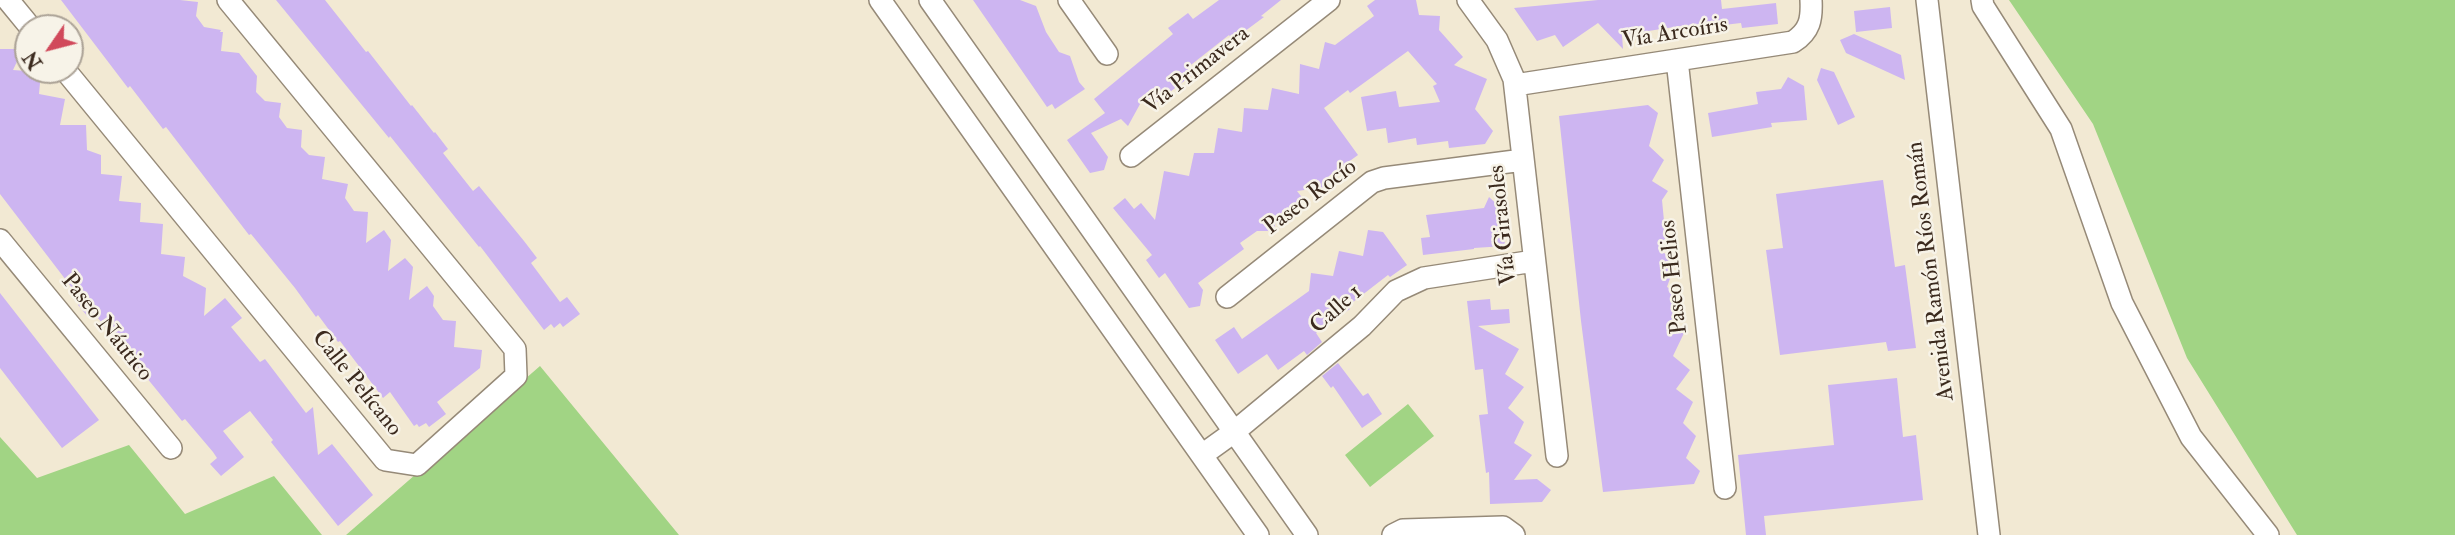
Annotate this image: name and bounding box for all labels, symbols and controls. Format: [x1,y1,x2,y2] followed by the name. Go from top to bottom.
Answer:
[1620,12,1730,56] street label: Vía Arcoíris
[14,14,84,84] north arrow
[1138,21,1256,121] street label: Vía Primavera
[19,46,48,74] text: N
[1902,140,1962,402] street label: Avenida Ramón Ríos Román
[1259,154,1363,242] street label: Paseo Rocío
[1484,164,1524,286] street label: Vía Girasoles
[1655,218,1695,336] street label: Paseo Helios
[54,268,158,388] street label: Paseo Náutico
[1305,279,1369,341] street label: Calle 1
[305,325,407,443] street label: Calle Pelícano

